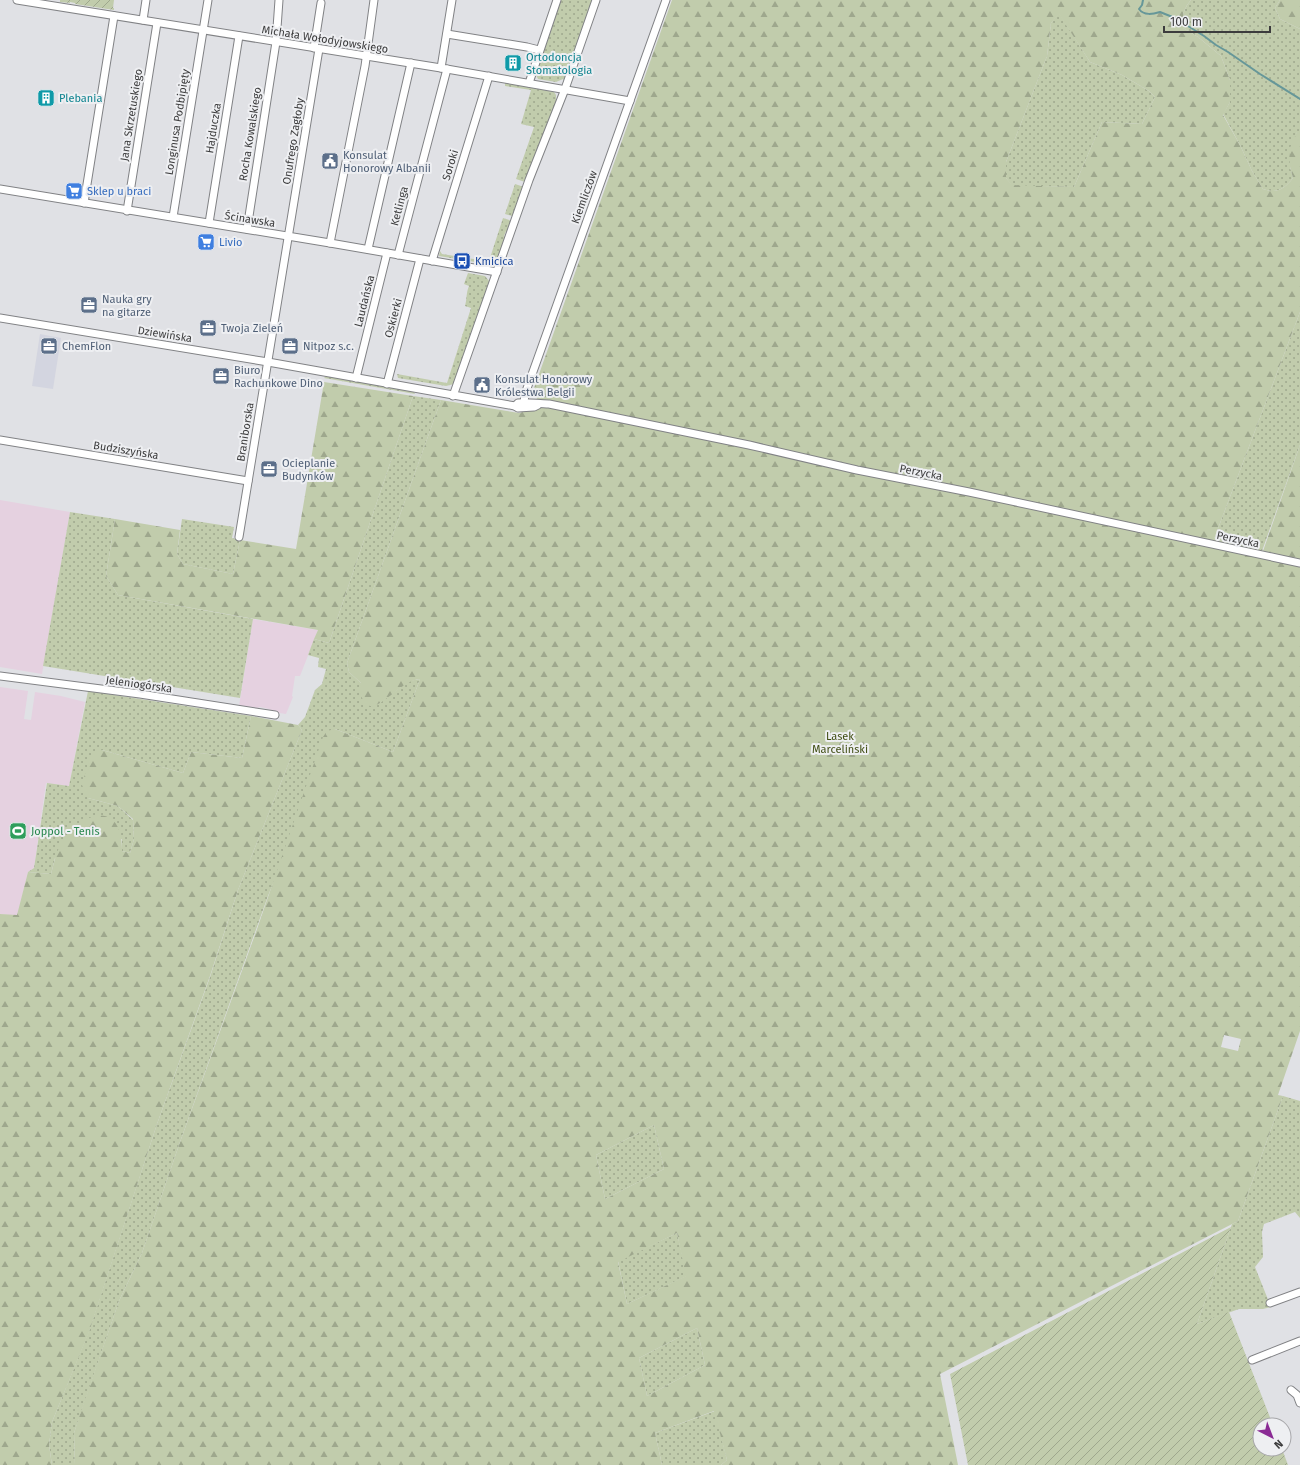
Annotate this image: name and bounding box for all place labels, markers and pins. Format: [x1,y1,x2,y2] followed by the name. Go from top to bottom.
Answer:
[526,51,592,77] place label: Ortodoncja Stomatologia
[503,53,523,73] building icon: Ortodoncja Stomatologia
[36,88,56,108] building icon: Plebania
[59,92,102,105] place label: Plebania
[343,149,431,175] place label: Konsulat Honorowy Albanii
[320,151,340,171] public building icon: Konsulat Honorowy Albanii
[64,181,84,201] supermarket icon: Sklep u braci
[87,185,151,198] place label: Sklep u braci
[196,232,216,252] supermarket icon: Livio
[219,236,243,249] place label: Livio
[452,251,472,271] bus stop icon: Kmicica
[475,255,514,268] place label: Kmicica
[102,293,152,319] place label: Nauka gry na gitarze
[79,295,99,315] office icon: Nauka gry na gitarze
[198,318,218,338] office icon: Twoja Zieleń
[221,322,283,335] place label: Twoja Zieleń
[39,336,59,356] office icon: ChemFlon
[280,336,300,356] office icon: Nitpoz s.c.
[62,340,111,353] place label: ChemFlon
[303,340,354,353] place label: Nitpoz s.c.
[234,364,323,390] place label: Biuro Rachunkowe Dino
[211,366,231,386] office icon: Biuro Rachunkowe Dino
[495,373,593,399] place label: Konsulat Honorowy Królestwa Belgii
[472,375,492,395] public building icon: Konsulat Honorowy Królestwa Belgii
[282,457,335,483] place label: Ocieplanie Budynków
[259,459,279,479] office icon: Ocieplanie Budynków
[8,821,28,841] sports icon: Joppol - Tenis
[31,825,100,838] place label: Joppol - Tenis

